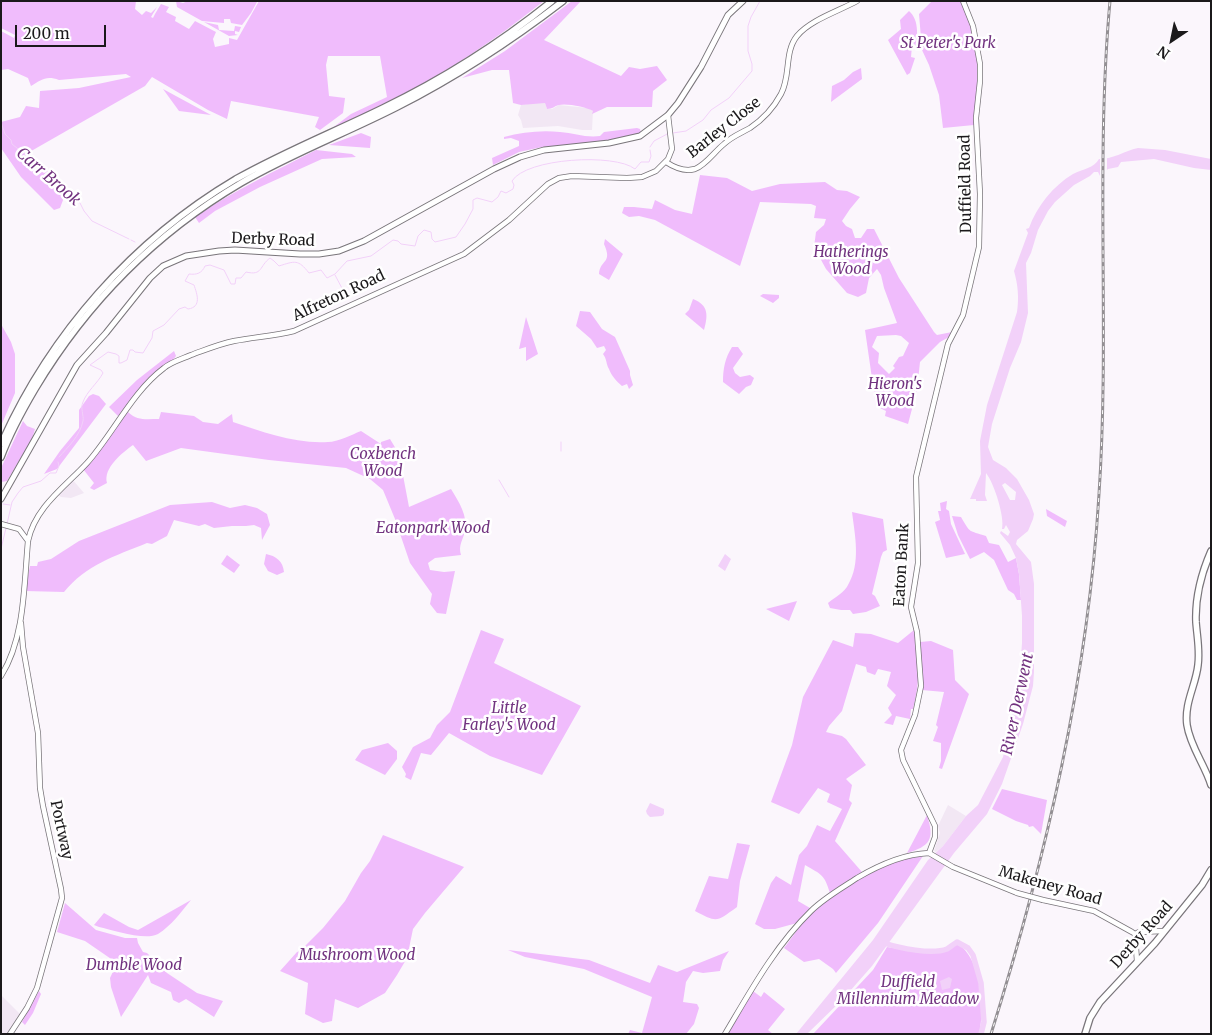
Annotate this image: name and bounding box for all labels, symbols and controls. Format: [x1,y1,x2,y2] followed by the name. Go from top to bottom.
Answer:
[18,15,109,47] scale bar
[1147,15,1197,65] north arrow
[23,24,70,43] text: 200 m
[900,35,996,53] park label: St Peter's Park
[1154,42,1173,63] text: N
[684,94,764,162] street label: Barley Close
[956,134,976,234] street label: Duffield Road
[12,144,84,210] water label: Carr Brook
[231,230,315,250] street label: Derby Road
[813,244,889,279] park label: Hatherings Wood
[290,267,388,325] street label: Alfreton Road
[868,376,922,411] park label: Hieron's Wood
[350,446,416,481] park label: Coxbench Wood
[376,520,490,538] park label: Eatonpark Wood
[891,523,913,607] street label: Eaton Bank
[998,651,1038,757] water label: River Derwent
[463,700,555,735] park label: Little Farley's Wood
[46,799,76,861] street label: Portway
[996,863,1104,909] street label: Makeney Road
[1107,898,1177,972] street label: Derby Road
[299,947,415,965] park label: Mushroom Wood
[86,957,182,975] park label: Dumble Wood
[837,974,979,1009] park label: Duffield Millennium Meadow

